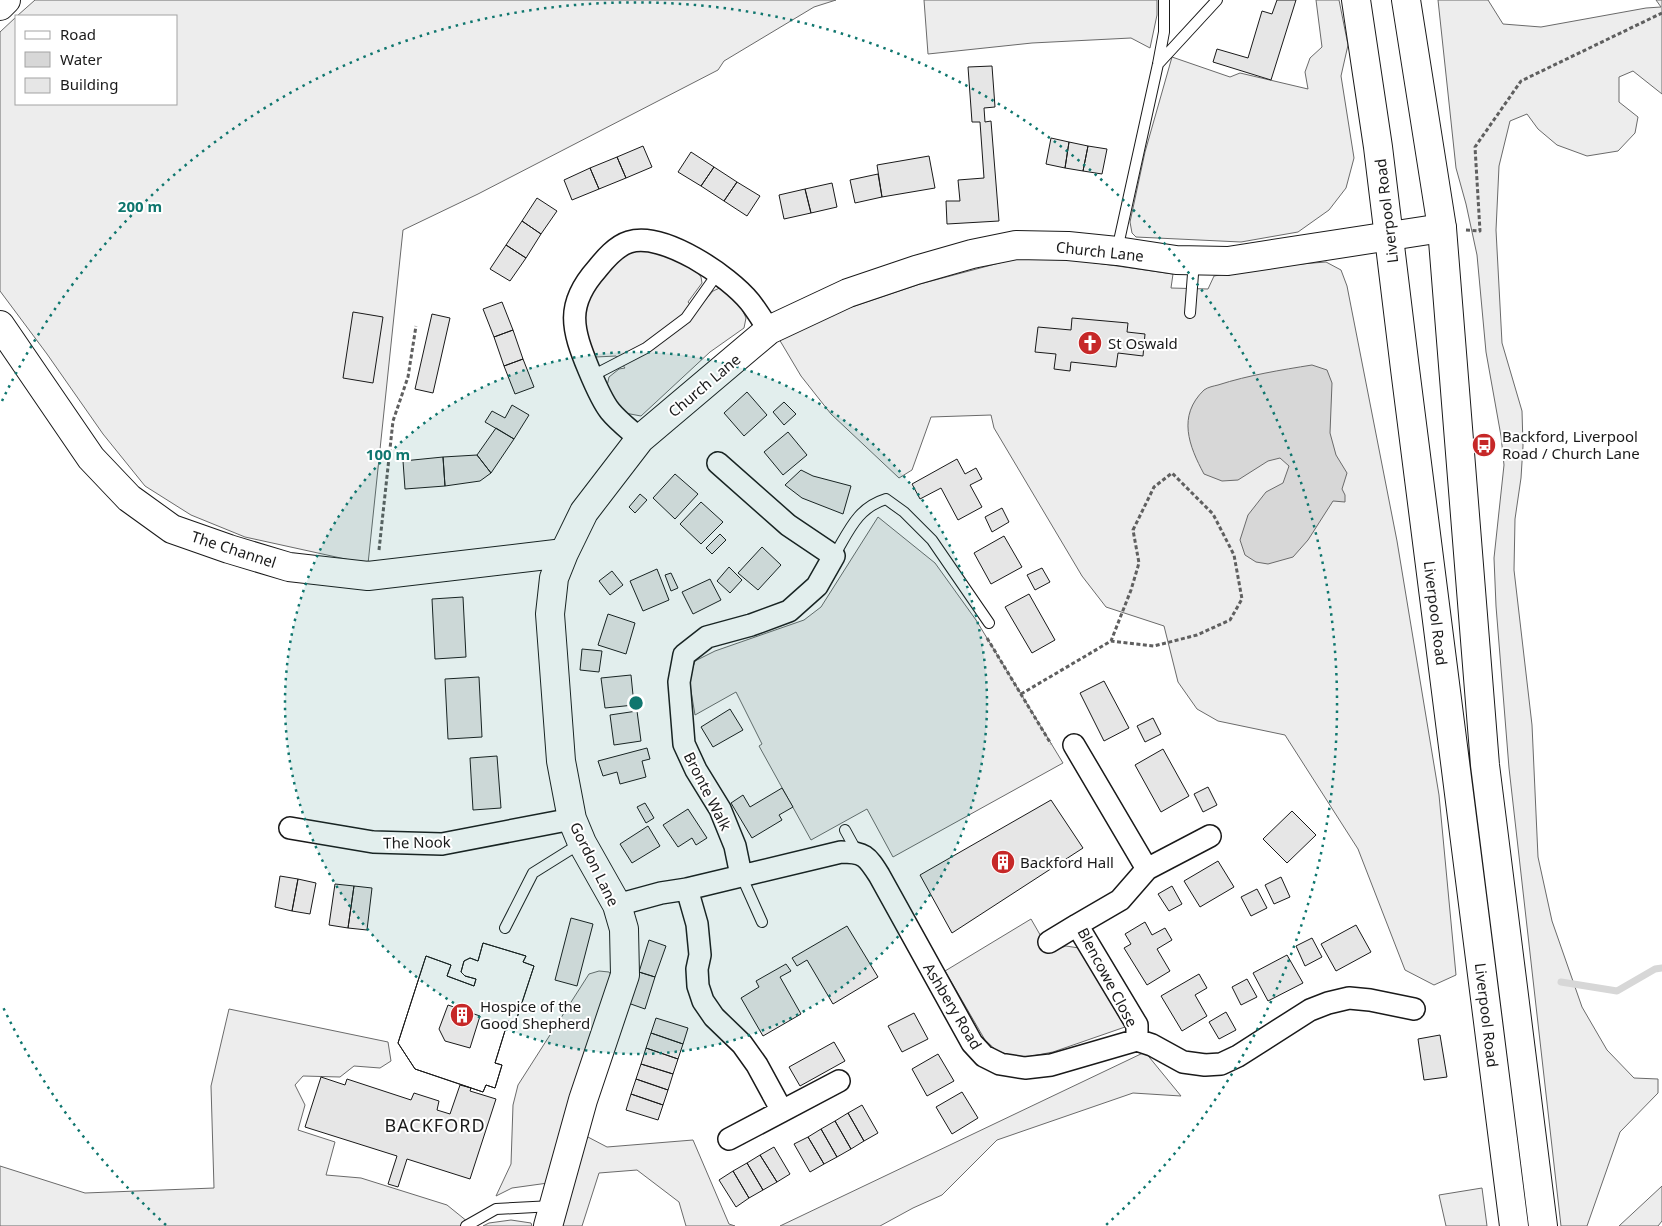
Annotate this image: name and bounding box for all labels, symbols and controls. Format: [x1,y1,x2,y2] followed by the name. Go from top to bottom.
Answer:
[15,15,178,105] legend
[60,24,96,44] text: Road
[60,49,102,69] text: Water
[60,74,118,94] text: Building
[1370,158,1402,264] street label: Liverpool Road
[118,196,162,216] text: 200 m
[1055,236,1145,266] street label: Church Lane
[1077,330,1103,356] church icon: St Oswald
[1108,333,1178,353] place label: St Oswald
[664,349,744,421] street label: Church Lane
[1502,426,1640,463] place label: Backford, Liverpool Road / Church Lane
[1471,432,1497,458] bus stop icon: Backford, Liverpool Road / Church Lane
[366,444,410,464] text: 100 m
[189,526,279,572] street label: The Channel
[1420,560,1452,666] street label: Liverpool Road
[627,694,645,712] centre of rings
[680,748,736,834] street label: Bronte Walk
[566,819,624,909] street label: Gordon Lane
[383,831,451,853] street label: The Nook
[990,849,1016,875] building icon: Backford Hall
[1020,852,1114,872] place label: Backford Hall
[1073,924,1143,1030] street label: Blencowe Close
[919,959,987,1053] street label: Ashbery Road
[1471,962,1503,1068] street label: Liverpool Road
[480,996,590,1033] place label: Hospice of the Good Shepherd
[449,1002,475,1028] building icon: Hospice of the Good Shepherd
[384,1113,486,1137] district label: BACKFORD

